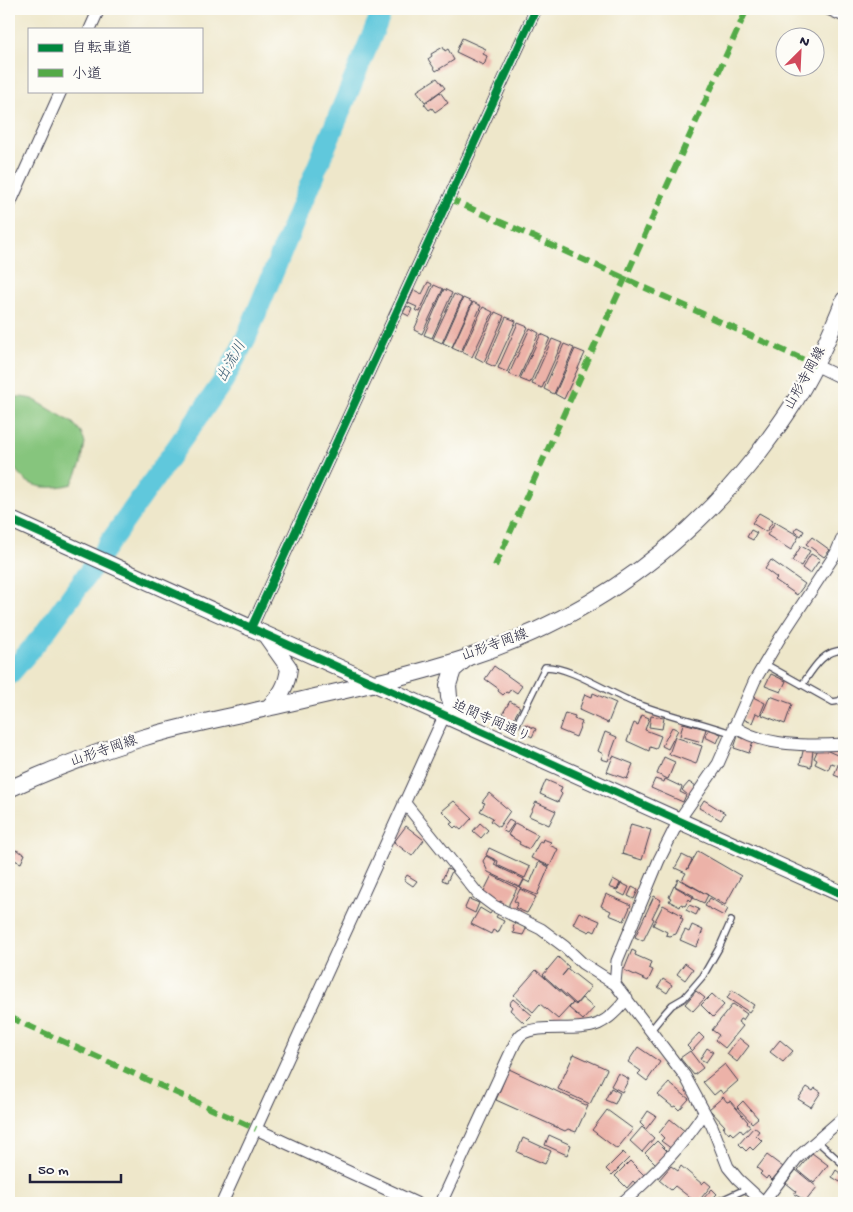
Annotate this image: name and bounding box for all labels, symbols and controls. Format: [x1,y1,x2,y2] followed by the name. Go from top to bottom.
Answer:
[28,28,202,92] legend
[776,28,826,78] north arrow
[797,33,812,52] text: N
[72,39,132,58] text: 自転車道
[72,66,102,84] text: 小道
[213,338,251,386] water label: 出流川
[782,344,830,414] street label: 山形寺岡線
[459,626,531,666] street label: 山形寺岡線
[449,697,533,747] street label: 迫間寺岡通り
[68,733,140,771] street label: 山形寺岡線
[30,1152,121,1184] scale bar
[38,1162,69,1180] text: 50 m

